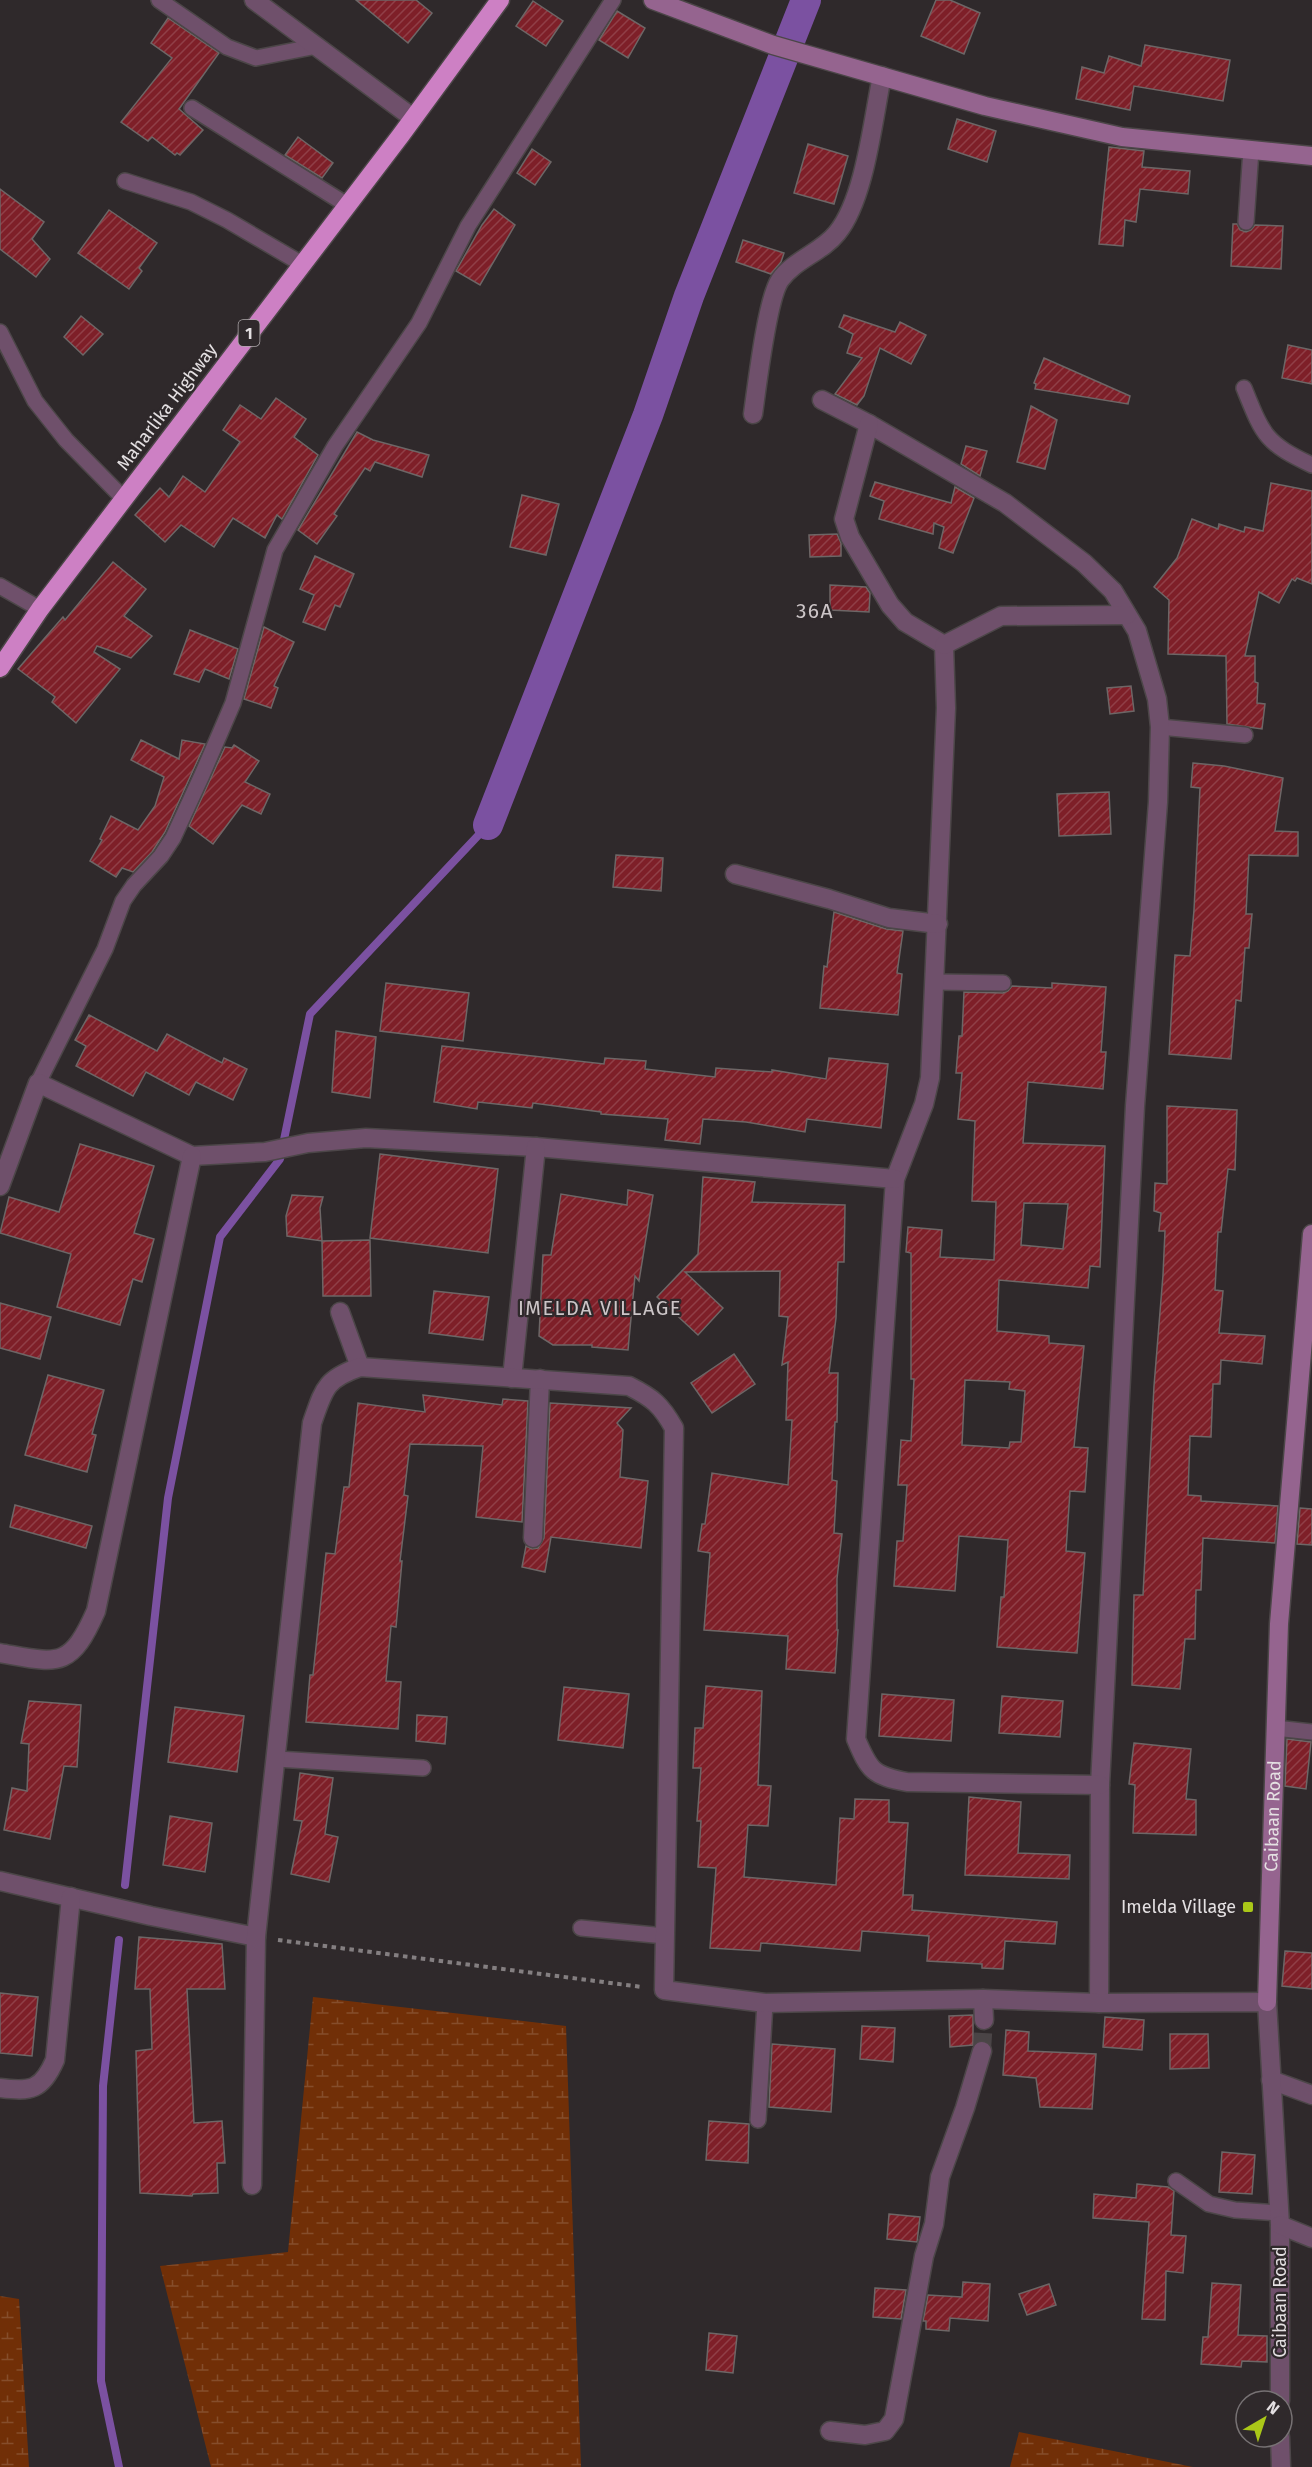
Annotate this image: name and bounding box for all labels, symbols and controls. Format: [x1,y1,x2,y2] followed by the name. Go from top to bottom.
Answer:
[238,320,260,346] road number: 1
[112,339,222,475] street label: Maharlika Highway
[796,598,834,624] district label: 36A
[518,1296,682,1320] district label: IMELDA VILLAGE
[1260,1760,1286,1872] street label: Caibaan Road
[1121,1896,1236,1918] place label: Imelda Village
[1241,1900,1255,1914] marker: Imelda Village
[1269,2246,1291,2358] street label: Caibaan Road
[1234,2389,1294,2449] north arrow
[1263,2397,1283,2418] text: N

